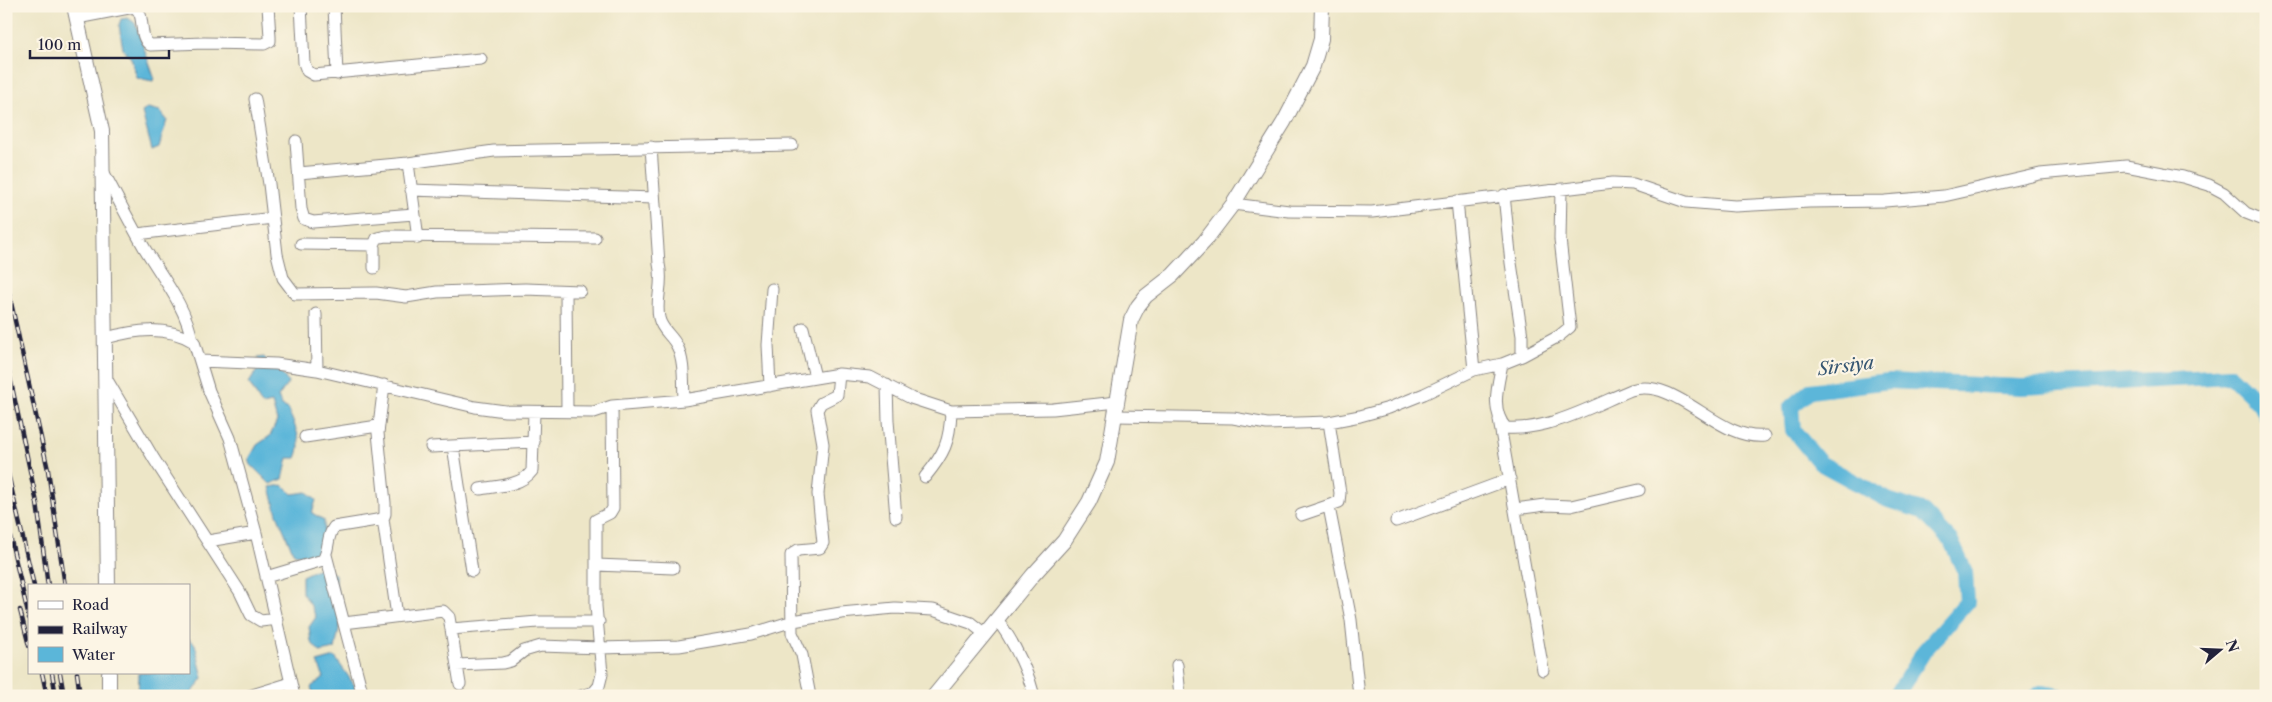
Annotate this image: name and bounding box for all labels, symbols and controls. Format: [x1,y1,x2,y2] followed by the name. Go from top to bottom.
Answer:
[30,28,169,60] scale bar
[38,35,81,54] text: 100 m
[1816,352,1876,380] water label: Sirsiya
[28,584,190,674] legend
[72,595,109,614] text: Road
[72,619,128,638] text: Railway
[2194,624,2244,674] north arrow
[2222,637,2243,654] text: N
[71,645,116,664] text: Water

